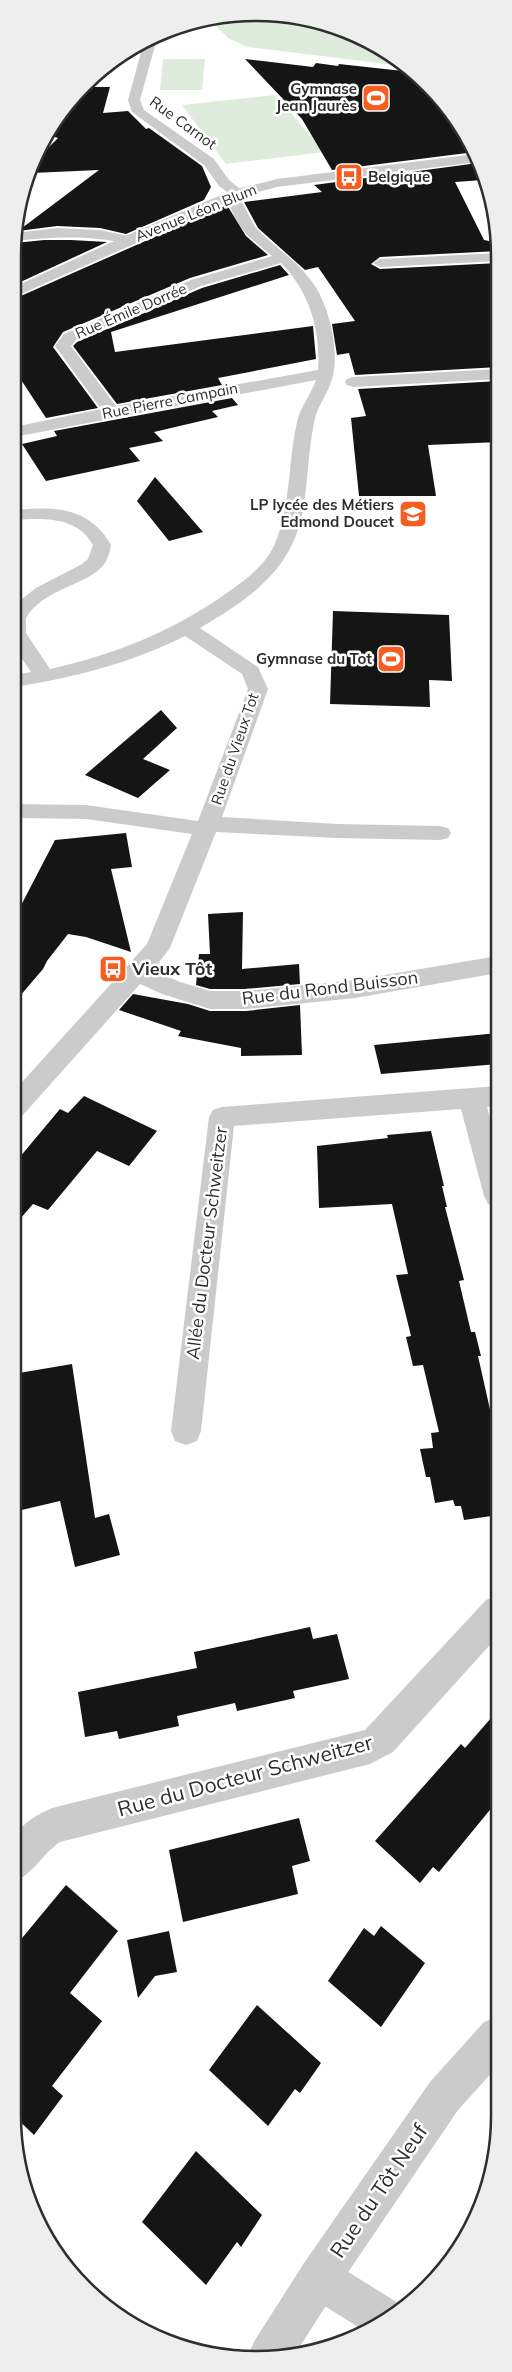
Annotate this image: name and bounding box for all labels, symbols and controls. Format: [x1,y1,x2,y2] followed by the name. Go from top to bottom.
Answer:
[276,79,357,115] place label: Gymnase Jean Jaurès
[361,83,391,113] sports icon: Gymnase Jean Jaurès
[146,92,220,153] street label: Rue Carnot
[334,162,364,192] bus stop icon: Belgique
[368,167,430,186] place label: Belgique
[132,180,259,246] street label: Avenue Léon Blum
[72,279,189,343] street label: Rue Émile Dorrée
[100,378,239,423] street label: Rue Pierre Campain
[250,495,394,531] place label: LP lycée des Métiers Edmond Doucet
[398,499,428,529] school or university icon: LP lycée des Métiers Edmond Doucet
[376,644,406,674] sports icon: Gymnase du Tot
[256,649,372,668] place label: Gymnase du Tot
[206,690,263,807] street label: Rue du Vieux Tot
[98,954,128,984] bus stop icon: Vieux Tôt
[131,957,212,980] place label: Vieux Tôt
[241,965,419,1010] street label: Rue du Rond Buisson
[181,1125,232,1361] street label: Allée du Docteur Schweitzer
[114,1728,375,1822] street label: Rue du Docteur Schweitzer
[324,2118,433,2262] street label: Rue du Tôt Neuf

